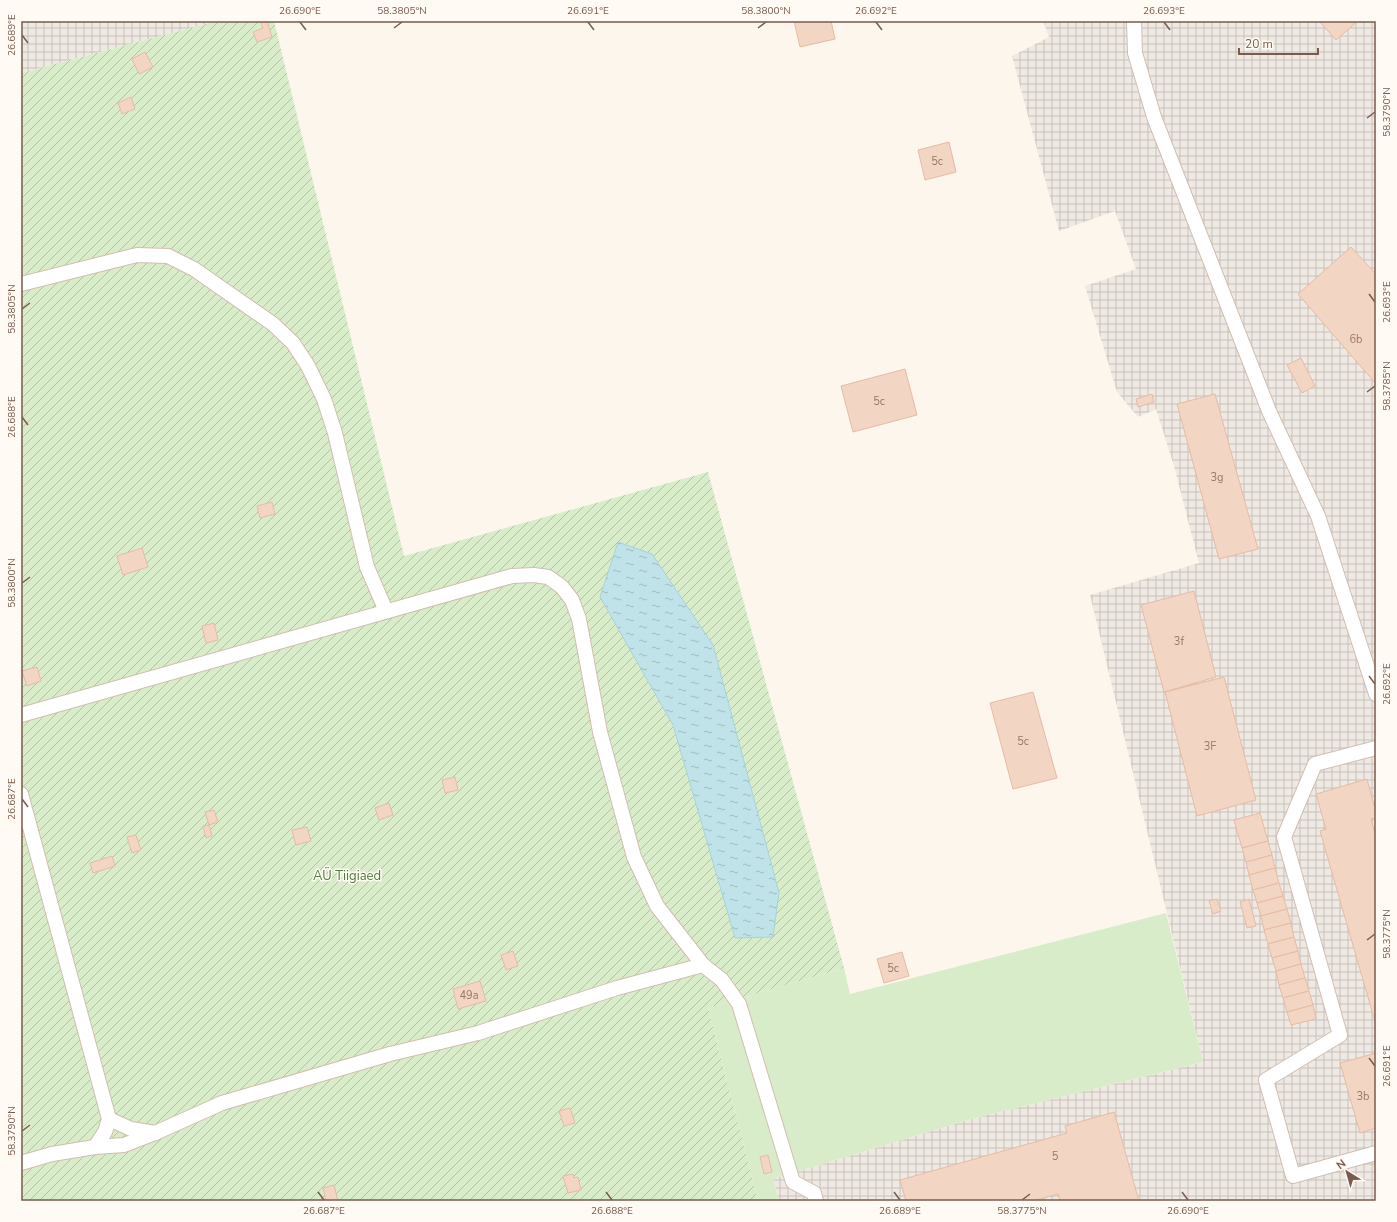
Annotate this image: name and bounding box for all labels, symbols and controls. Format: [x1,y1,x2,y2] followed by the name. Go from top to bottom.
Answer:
[279,4,321,18] text: 26.690°E
[377,4,427,18] text: 58.3805°N
[567,4,609,18] text: 26.691°E
[741,4,791,18] text: 58.3800°N
[855,4,897,18] text: 26.692°E
[1143,4,1185,18] text: 26.693°E
[5,14,19,56] text: 26.689°E
[1239,30,1318,56] scale bar
[1245,36,1273,52] text: 20 m
[1380,87,1394,137] text: 58.3790°N
[931,154,943,169] house number: 5c
[1380,281,1394,323] text: 26.693°E
[5,284,19,334] text: 58.3805°N
[1349,332,1363,347] house number: 6b
[1380,361,1394,411] text: 58.3785°N
[873,394,885,409] house number: 5c
[5,396,19,438] text: 26.688°E
[1210,470,1224,485] house number: 3g
[5,558,19,608] text: 58.3800°N
[1174,634,1184,649] house number: 3f
[1380,663,1394,705] text: 26.692°E
[1017,734,1029,749] house number: 5c
[1204,739,1216,754] house number: 3F
[5,778,19,820] text: 26.687°E
[313,866,381,885] park label: AÜ Tiigiaed
[1380,909,1394,959] text: 58.3775°N
[887,961,899,976] house number: 5c
[459,988,479,1003] house number: 49a
[1380,1045,1394,1087] text: 26.691°E
[1356,1089,1370,1104] house number: 3b
[5,1106,19,1156] text: 58.3790°N
[1052,1149,1059,1164] house number: 5
[1327,1152,1367,1192] north arrow
[1333,1156,1349,1173] text: N
[303,1204,345,1218] text: 26.687°E
[591,1204,633,1218] text: 26.688°E
[879,1204,921,1218] text: 26.689°E
[997,1204,1047,1218] text: 58.3775°N
[1167,1204,1209,1218] text: 26.690°E

